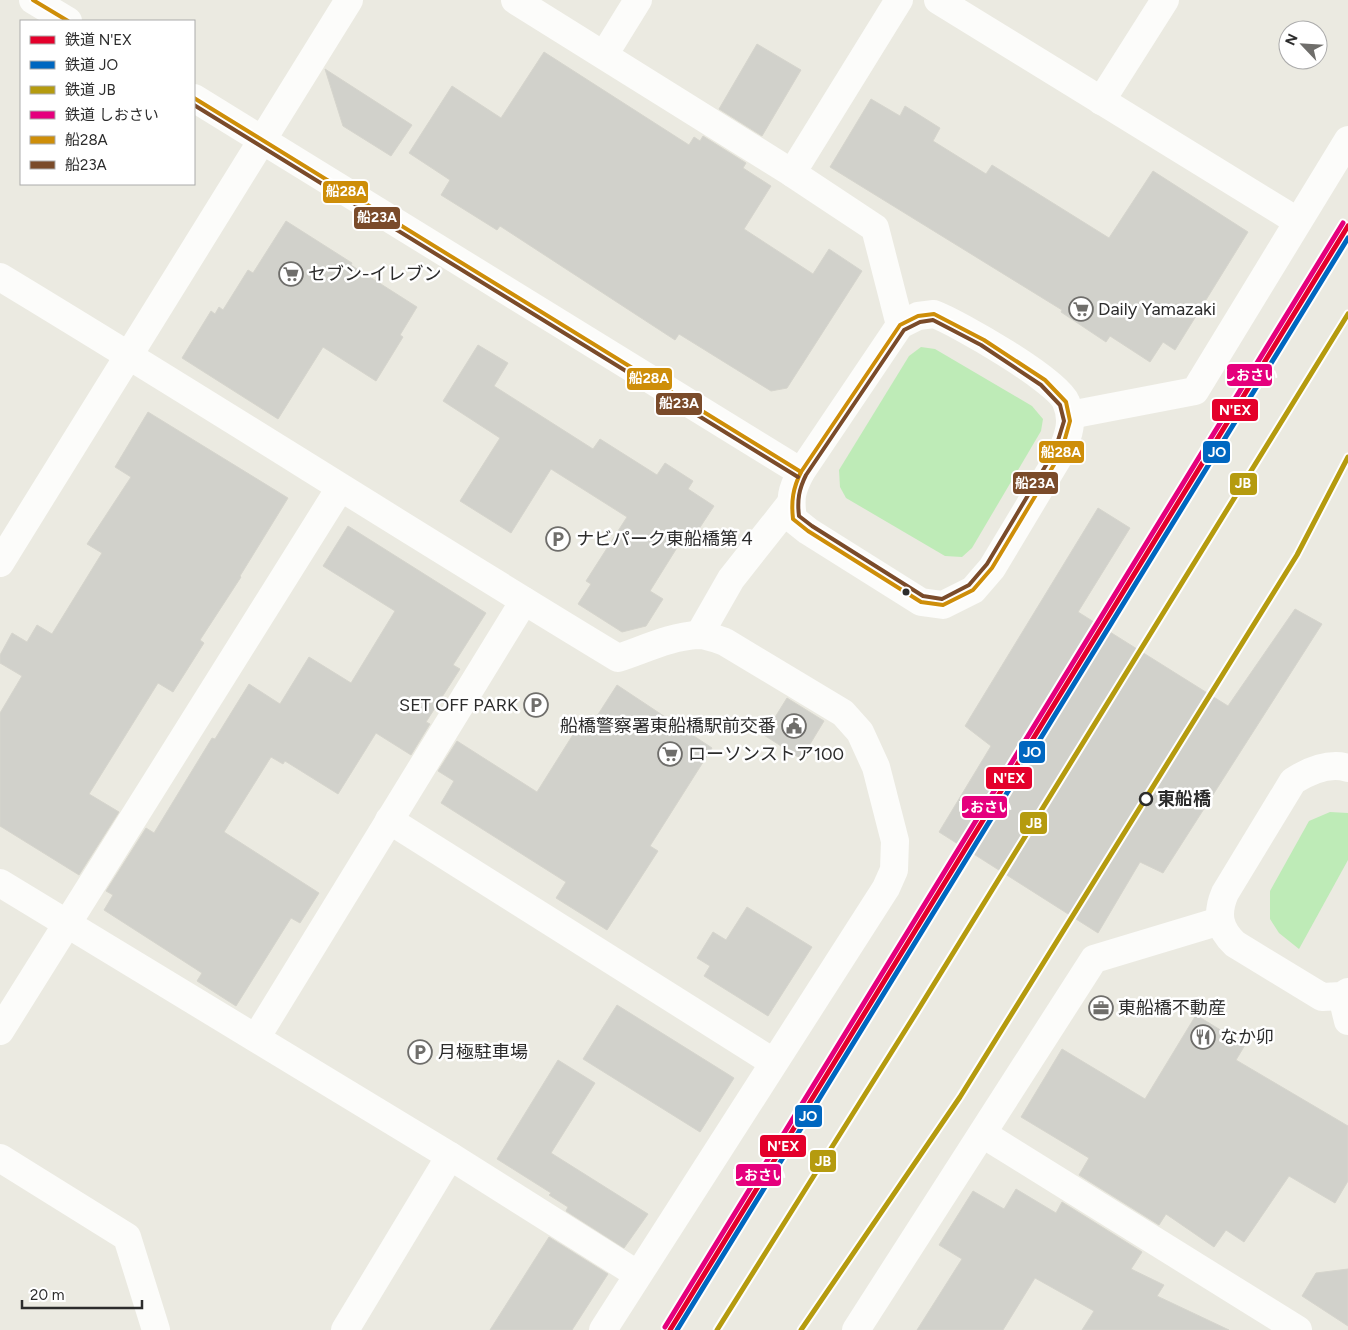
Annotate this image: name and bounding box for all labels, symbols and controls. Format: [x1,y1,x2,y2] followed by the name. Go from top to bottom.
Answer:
[20,20,195,185] legend
[1278,20,1328,70] north arrow
[65,31,132,49] text: 鉄道 N'EX
[1282,31,1302,48] text: N
[65,56,118,74] text: 鉄道 JO
[65,81,116,99] text: 鉄道 JB
[65,106,159,124] text: 鉄道 しおさい
[65,131,108,149] text: 船28A
[65,156,107,174] text: 船23A
[322,180,369,204] line badge: 船28A
[326,183,366,200] text: 船28A
[353,206,401,230] line badge: 船23A
[357,209,397,226] text: 船23A
[278,261,304,287] supermarket icon: セブン-イレブン
[308,263,442,285] place label: セブン-イレブン
[1068,296,1094,322] supermarket icon: Daily Yamazaki
[1098,298,1216,320] place label: Daily Yamazaki
[1226,363,1273,387] line badge: しおさい
[626,367,673,391] line badge: 船28A
[1222,367,1278,384] text: しおさい
[629,370,669,387] text: 船28A
[655,392,703,416] line badge: 船23A
[659,395,699,412] text: 船23A
[1211,398,1259,422] line badge: N'EX
[1219,402,1251,419] text: N'EX
[1038,440,1085,464] line badge: 船28A
[1202,440,1231,464] line badge: JO
[1041,444,1081,461] text: 船28A
[1208,444,1226,461] text: JO
[1012,471,1059,495] line badge: 船23A
[1229,472,1258,496] line badge: JB
[1015,475,1055,492] text: 船23A
[1235,475,1252,492] text: JB
[545,526,571,552] parking icon: ナビパーク東船橋第４
[576,528,756,550] place label: ナビパーク東船橋第４
[901,587,911,597] unlabelled marker
[523,692,549,718] parking icon: SET OFF PARK
[399,694,518,716] place label: SET OFF PARK
[781,713,807,739] public building icon: 船橋警察署東船橋駅前交番
[560,715,776,737] place label: 船橋警察署東船橋駅前交番
[1018,740,1046,764] line badge: JO
[657,741,683,767] supermarket icon: ローソンストア100
[688,743,844,765] place label: ローソンストア100
[1023,744,1041,761] text: JO
[985,766,1033,790] line badge: N'EX
[993,770,1025,787] text: N'EX
[1157,788,1211,810] place label: 東船橋
[1139,792,1153,806] marker: 東船橋
[961,795,1008,819] line badge: しおさい
[956,799,1012,816] text: しおさい
[1019,811,1048,835] line badge: JB
[1026,815,1043,832] text: JB
[1088,995,1114,1021] office icon: 東船橋不動産
[1118,997,1226,1019] place label: 東船橋不動産
[1190,1024,1216,1050] restaurant icon: なか卯
[1220,1026,1274,1048] place label: なか卯
[407,1039,433,1065] parking icon: 月極駐車場
[438,1041,528,1063] place label: 月極駐車場
[794,1104,823,1128] line badge: JO
[799,1108,817,1125] text: JO
[759,1134,807,1158] line badge: N'EX
[767,1138,799,1155] text: N'EX
[809,1149,837,1173] line badge: JB
[815,1153,832,1170] text: JB
[735,1163,782,1187] line badge: しおさい
[730,1167,786,1184] text: しおさい
[22,1278,142,1310] scale bar
[30,1286,64,1304] text: 20 m

